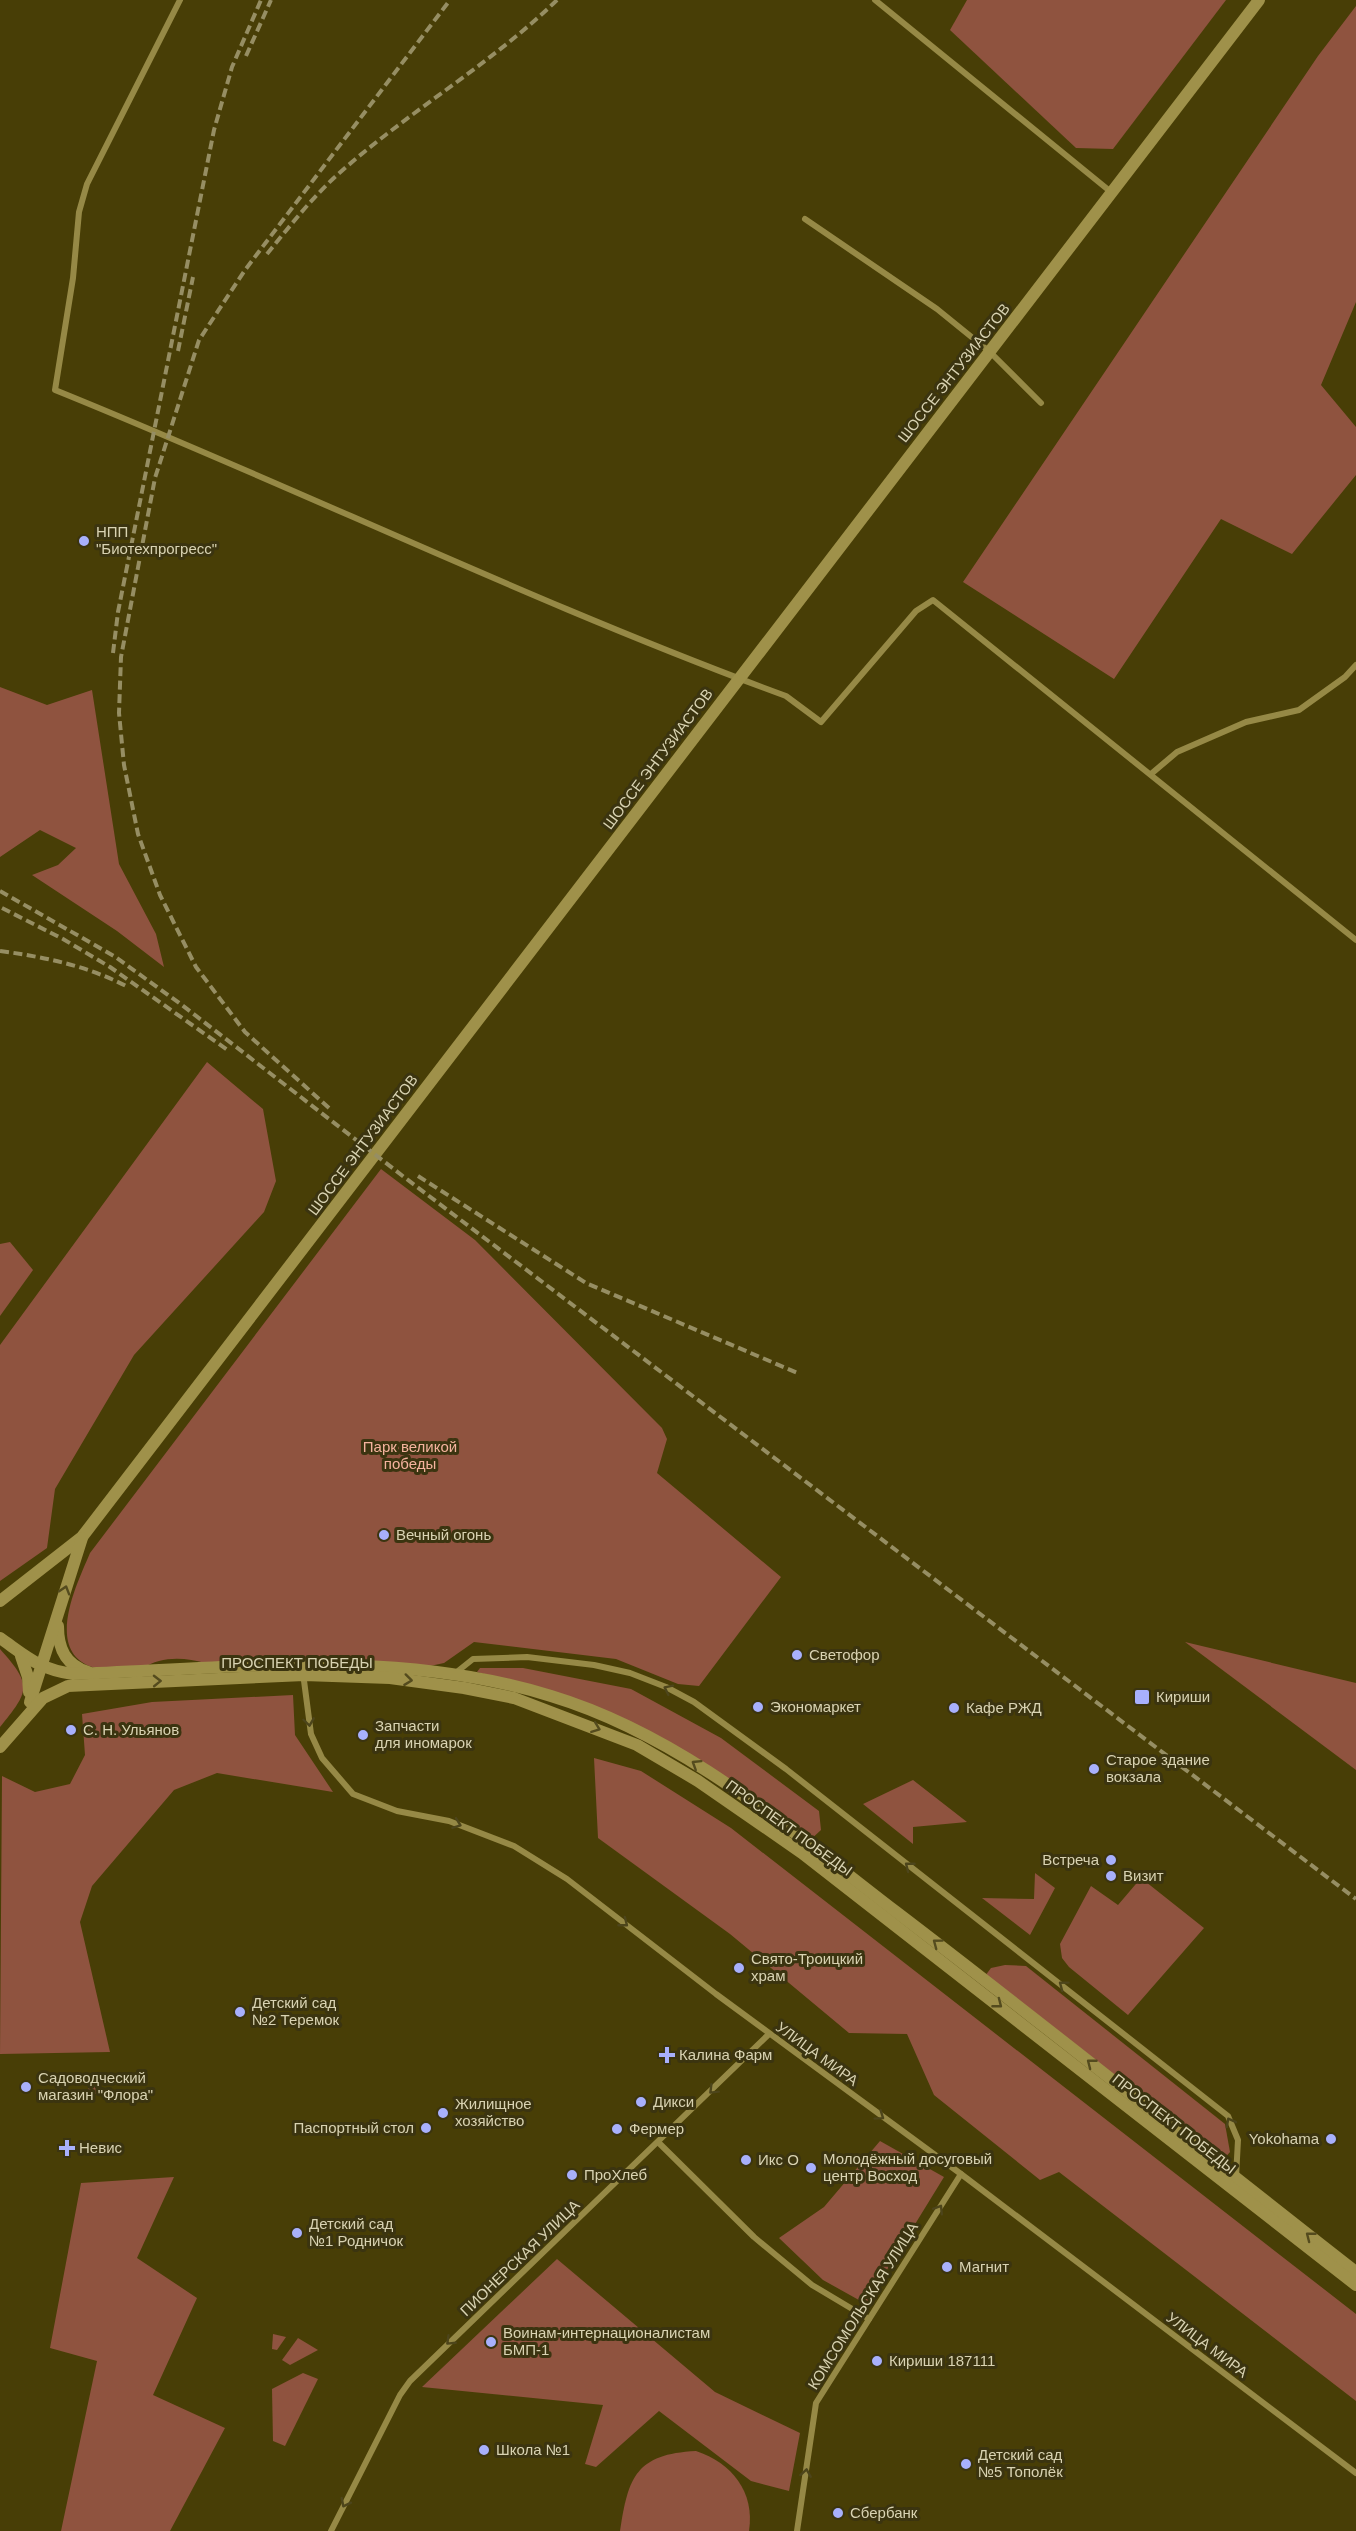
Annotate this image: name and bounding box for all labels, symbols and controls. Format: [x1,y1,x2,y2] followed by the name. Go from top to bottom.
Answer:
[894,300,1013,445] street label: ШОССЕ ЭНТУЗИАСТОВ
[96,523,217,557] place label: НПП "Биотехпрогресс"
[77,534,91,548] marker: НПП "Биотехпрогресс"
[599,685,716,832] street label: ШОССЕ ЭНТУЗИАСТОВ
[304,1071,421,1218] street label: ШОССЕ ЭНТУЗИАСТОВ
[363,1438,457,1472] park label: Парк великой победы
[396,1526,491,1543] place label: Вечный огонь
[377,1528,391,1542] marker: Вечный огонь
[58,1585,70,1596] one-way arrow
[809,1646,880,1663] place label: Светофор
[790,1648,804,1662] marker: Светофор
[221,1654,373,1671] street label: ПРОСПЕКТ ПОБЕДЫ
[403,1674,412,1686] one-way arrow
[153,1675,162,1687] one-way arrow
[663,1684,674,1696] one-way arrow
[1133,1688,1151,1706] marker: Кириши
[1156,1688,1210,1705] place label: Кириши
[770,1698,861,1715] place label: Экономаркет
[966,1699,1042,1716] place label: Кафе РЖД
[751,1700,765,1714] marker: Экономаркет
[947,1701,961,1715] marker: Кафе РЖД
[302,1717,315,1727] one-way arrow
[375,1717,472,1751] place label: Запчасти для иномарок
[590,1720,601,1733] one-way arrow
[83,1721,179,1738] place label: С. Н. Ульянов
[64,1723,78,1737] marker: С. Н. Ульянов
[356,1728,370,1742] marker: Запчасти для иномарок
[1106,1751,1210,1785] place label: Старое здание вокзала
[692,1760,703,1771] one-way arrow
[1087,1762,1101,1776] marker: Старое здание вокзала
[723,1776,856,1879] street label: ПРОСПЕКТ ПОБЕДЫ
[451,1817,462,1830] one-way arrow
[1042,1851,1100,1868] place label: Встреча
[1104,1853,1118,1867] marker: Встреча
[905,1862,916,1873] one-way arrow
[1123,1867,1164,1884] place label: Визит
[1104,1869,1118,1883] marker: Визит
[617,1916,628,1927] one-way arrow
[933,1939,944,1950] one-way arrow
[751,1950,863,1984] place label: Свято-Троицкий храм
[732,1961,746,1975] marker: Свято-Троицкий храм
[1059,1982,1070,1993] one-way arrow
[252,1994,340,2028] place label: Детский сад №2 Теремок
[991,1997,1002,2008] one-way arrow
[233,2005,247,2019] marker: Детский сад №2 Теремок
[773,2018,862,2089] street label: УЛИЦА МИРА
[679,2046,772,2063] place label: Калина Фарм
[660,2048,674,2062] marker: Калина Фарм
[1086,2060,1097,2071] one-way arrow
[38,2069,153,2103] place label: Садоводческий магазин "Флора"
[1109,2070,1239,2177] street label: ПРОСПЕКТ ПОБЕДЫ
[19,2080,33,2094] marker: Садоводческий магазин "Флора"
[709,2082,720,2093] one-way arrow
[653,2093,694,2110] place label: Дикси
[455,2095,532,2129] place label: Жилищное хозяйство
[634,2095,648,2109] marker: Дикси
[436,2106,450,2120] marker: Жилищное хозяйство
[874,2109,885,2120] one-way arrow
[1225,2117,1237,2128] one-way arrow
[293,2119,414,2136] place label: Паспортный стол
[629,2120,684,2137] place label: Фермер
[419,2121,433,2135] marker: Паспортный стол
[610,2122,624,2136] marker: Фермер
[1249,2130,1320,2147] place label: Yokohama
[1324,2132,1338,2146] marker: Yokohama
[79,2139,123,2156] place label: Невис
[60,2141,74,2155] marker: Невис
[823,2150,992,2184] place label: Молодёжный досуговый центр Восход
[758,2151,799,2168] place label: Икс О
[739,2153,753,2167] marker: Икс О
[804,2161,818,2175] marker: Молодёжный досуговый центр Восход
[584,2166,647,2183] place label: ПроХлеб
[565,2168,579,2182] marker: ПроХлеб
[456,2196,583,2319] street label: ПИОНЕРСКАЯ УЛИЦА
[931,2205,942,2216] one-way arrow
[309,2215,404,2249] place label: Детский сад №1 Родничок
[804,2219,921,2392] street label: КОМСОМОЛЬСКАЯ УЛИЦА
[290,2226,304,2240] marker: Детский сад №1 Родничок
[1305,2232,1316,2243] one-way arrow
[959,2258,1009,2275] place label: Магнит
[940,2260,954,2274] marker: Магнит
[1163,2309,1251,2381] street label: УЛИЦА МИРА
[503,2324,710,2358] place label: Воинам-интернационалистам БМП-1
[447,2334,457,2345] one-way arrow
[484,2335,498,2349] marker: Воинам-интернационалистам БМП-1
[889,2352,995,2369] place label: Кириши 187111
[870,2354,884,2368] marker: Кириши 187111
[496,2441,570,2458] place label: Школа №1
[477,2443,491,2457] marker: Школа №1
[978,2446,1063,2480] place label: Детский сад №5 Тополёк
[959,2457,973,2471] marker: Детский сад №5 Тополёк
[799,2469,811,2478] one-way arrow
[341,2496,352,2507] one-way arrow
[850,2504,918,2521] place label: Сбербанк
[831,2506,845,2520] marker: Сбербанк

